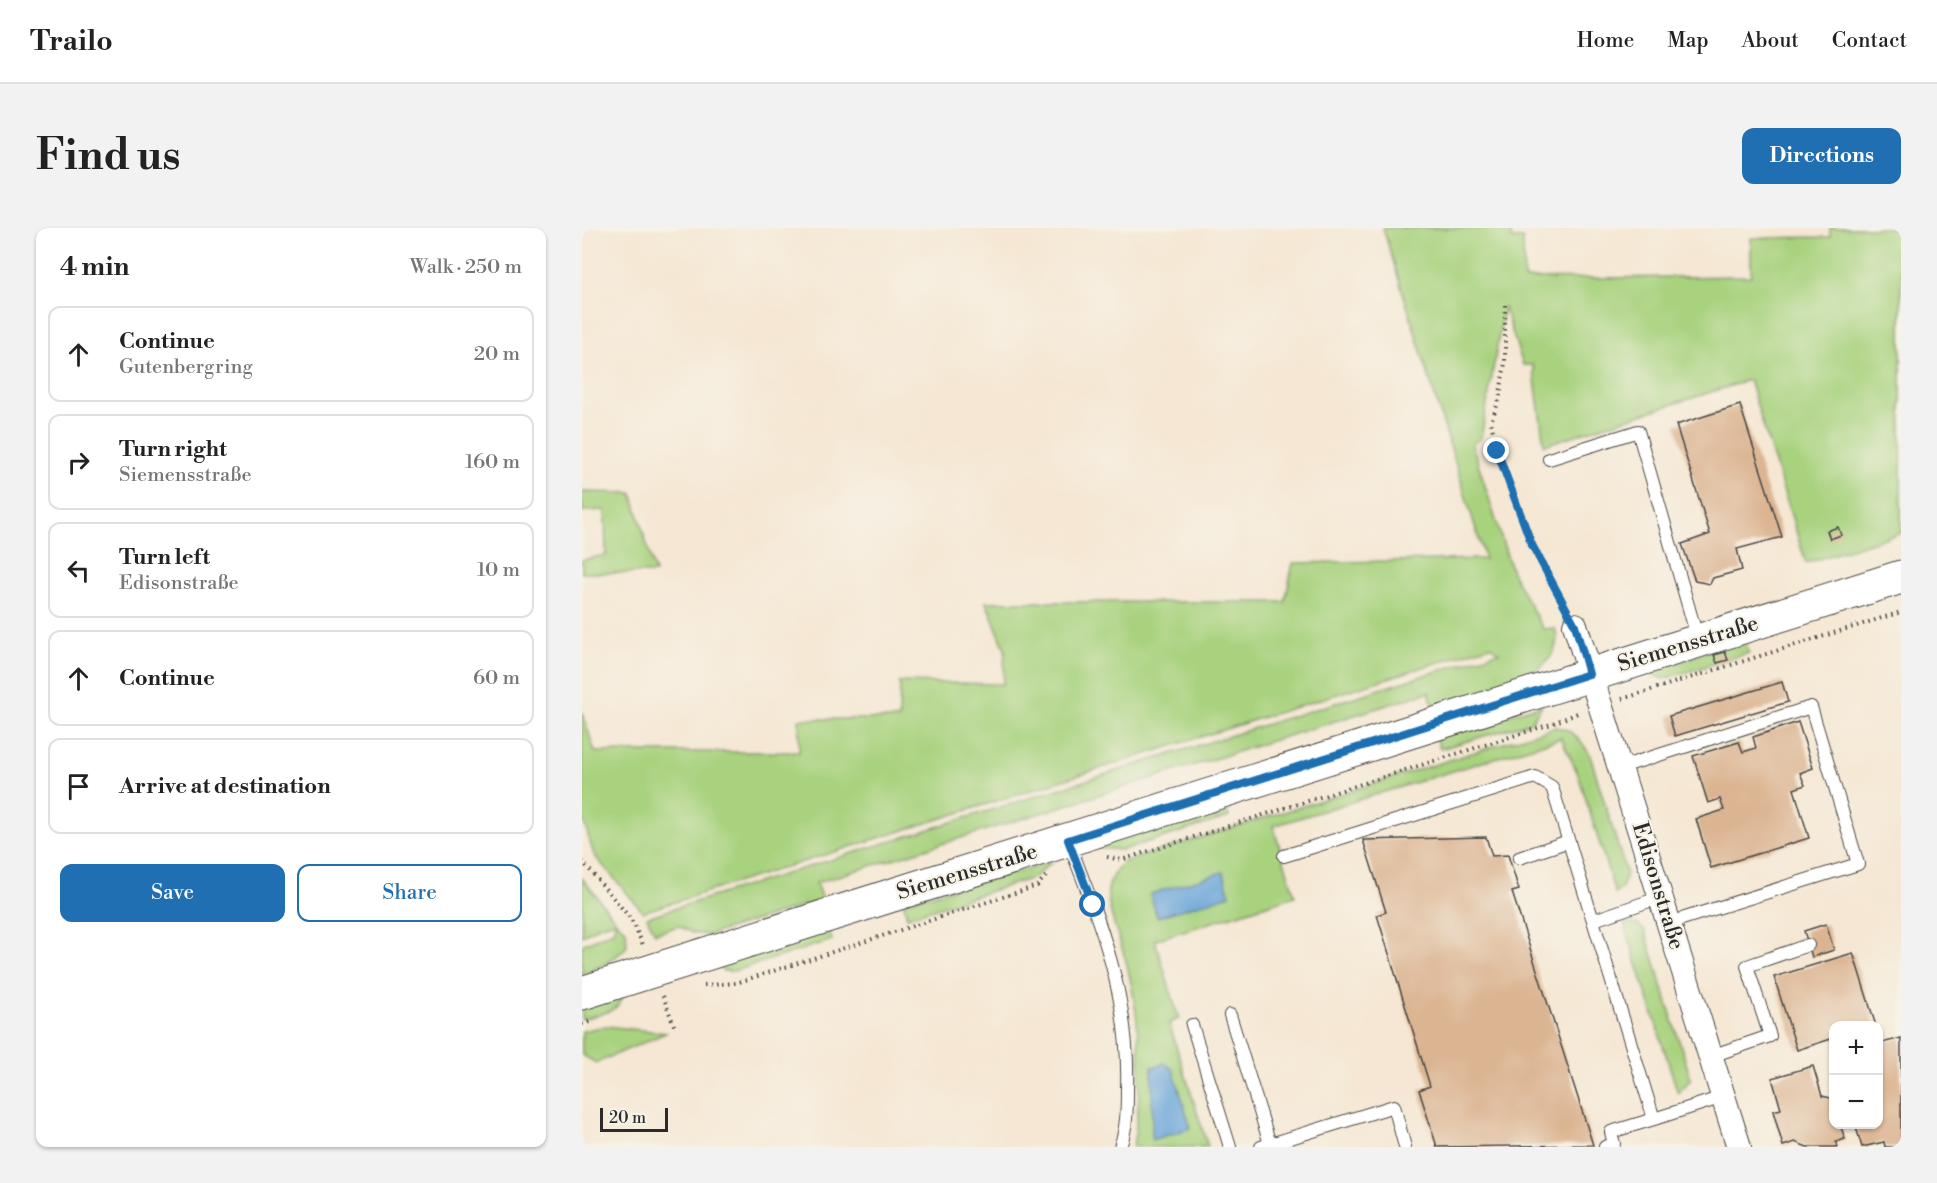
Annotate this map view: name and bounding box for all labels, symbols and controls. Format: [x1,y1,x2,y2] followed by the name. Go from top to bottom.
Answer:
[30,24,113,59] text: Trailo
[1577,28,1634,54] text: Home
[1667,28,1709,54] text: Map
[1742,28,1799,54] text: About
[1832,28,1907,54] text: Contact
[1742,128,1901,184] button: Directions
[36,130,180,183] text: Find us
[60,251,130,283] text: 4 min
[410,255,522,280] text: Walk · 250 m
[119,328,215,355] text: Continue
[62,338,95,371] icon: ahead
[474,342,520,367] text: 20 m
[119,355,253,380] text: Gutenbergring
[119,436,227,463] text: Turn right
[1483,437,1509,463] route end
[62,446,95,479] icon: right
[465,450,520,475] text: 160 m
[119,463,251,488] text: Siemensstraße
[119,544,210,571] text: Turn left
[62,554,95,587] icon: left
[477,558,520,583] text: 10 m
[119,571,239,596] text: Edisonstraße
[1614,610,1762,678] street label: Siemensstraße
[62,662,95,695] icon: ahead
[119,665,215,692] text: Continue
[473,666,520,691] text: 60 m
[62,770,95,803] icon: arrive
[119,773,331,800] text: Arrive at destination
[1626,819,1690,953] street label: Edisonstraße
[893,838,1041,906] street label: Siemensstraße
[60,864,285,922] button: Save
[297,864,522,922] button: Share
[1079,891,1105,917] route start
[1829,1021,1883,1129] map controls
[1829,1021,1883,1075] button: +
[1829,1075,1883,1129] button: −
[600,1105,668,1132] scale bar
[609,1108,646,1128] text: 20 m

